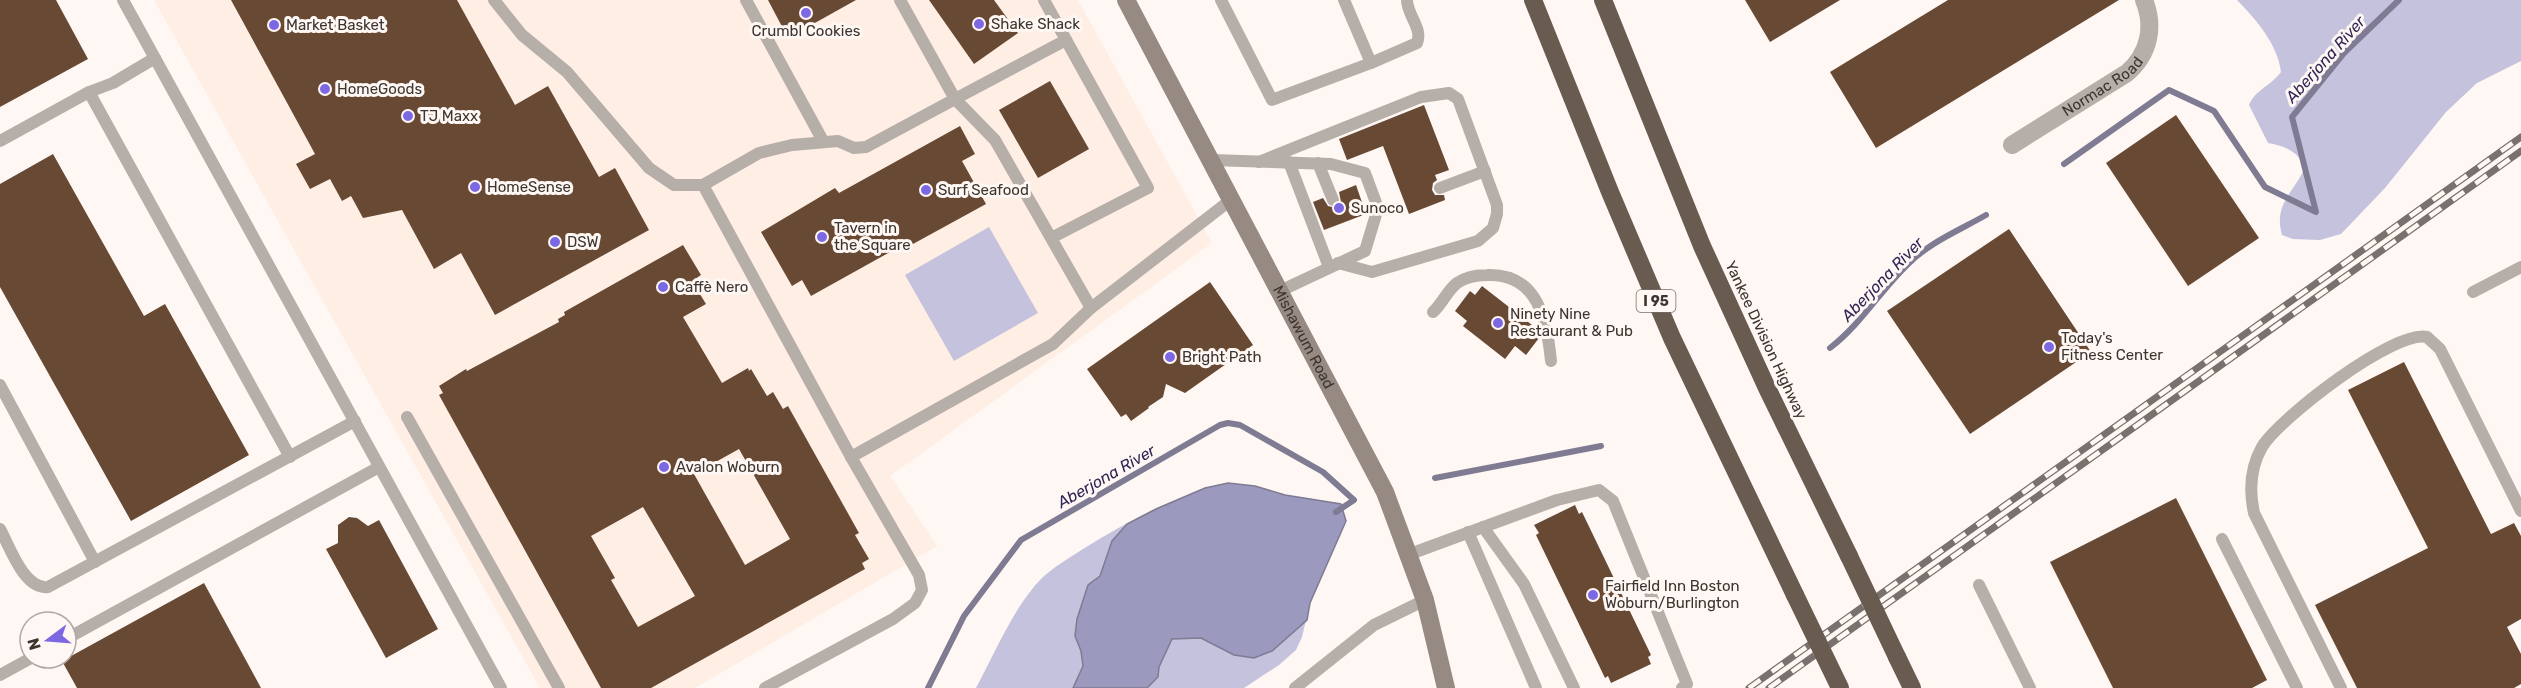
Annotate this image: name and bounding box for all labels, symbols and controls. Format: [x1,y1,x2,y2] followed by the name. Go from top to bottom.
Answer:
[799,6,813,20] marker: Crumbl Cookies
[2281,12,2370,107] water label: Aberjona River
[991,15,1080,33] place label: Shake Shack
[286,16,385,34] place label: Market Basket
[972,17,986,31] marker: Shake Shack
[267,18,281,32] marker: Market Basket
[752,22,861,40] place label: Crumbl Cookies
[2059,53,2147,120] street label: Normac Road
[337,80,422,98] place label: HomeGoods
[318,82,332,96] marker: HomeGoods
[420,107,478,125] place label: TJ Maxx
[401,109,415,123] marker: TJ Maxx
[487,178,571,196] place label: HomeSense
[468,180,482,194] marker: HomeSense
[938,181,1029,199] place label: Surf Seafood
[919,183,933,197] marker: Surf Seafood
[1351,199,1404,217] place label: Sunoco
[1332,201,1346,215] marker: Sunoco
[834,219,911,254] place label: Tavern in the Square
[815,230,829,244] marker: Tavern in the Square
[567,233,599,251] place label: DSW
[1837,233,1928,326] water label: Aberjona River
[548,235,562,249] marker: DSW
[1721,258,1811,422] street label: Yankee Division Highway
[675,278,748,296] place label: Caffè Nero
[656,280,670,294] marker: Caffè Nero
[1269,282,1338,392] street label: Mishawum Road
[1636,290,1676,312] road number: I 95
[1510,305,1633,340] place label: Ninety Nine Restaurant & Pub
[1491,316,1505,330] marker: Ninety Nine Restaurant & Pub
[2061,329,2163,364] place label: Today's Fitness Center
[2042,340,2056,354] marker: Today's Fitness Center
[1182,348,1262,366] place label: Bright Path
[1163,350,1177,364] marker: Bright Path
[1053,440,1159,513] water label: Aberjona River
[676,458,780,476] place label: Avalon Woburn
[657,460,671,474] marker: Avalon Woburn
[1605,577,1740,612] place label: Fairfield Inn Boston Woburn/Burlington
[1586,588,1600,602] marker: Fairfield Inn Boston Woburn/Burlington
[18,610,78,670] north arrow
[23,636,45,652] text: N

